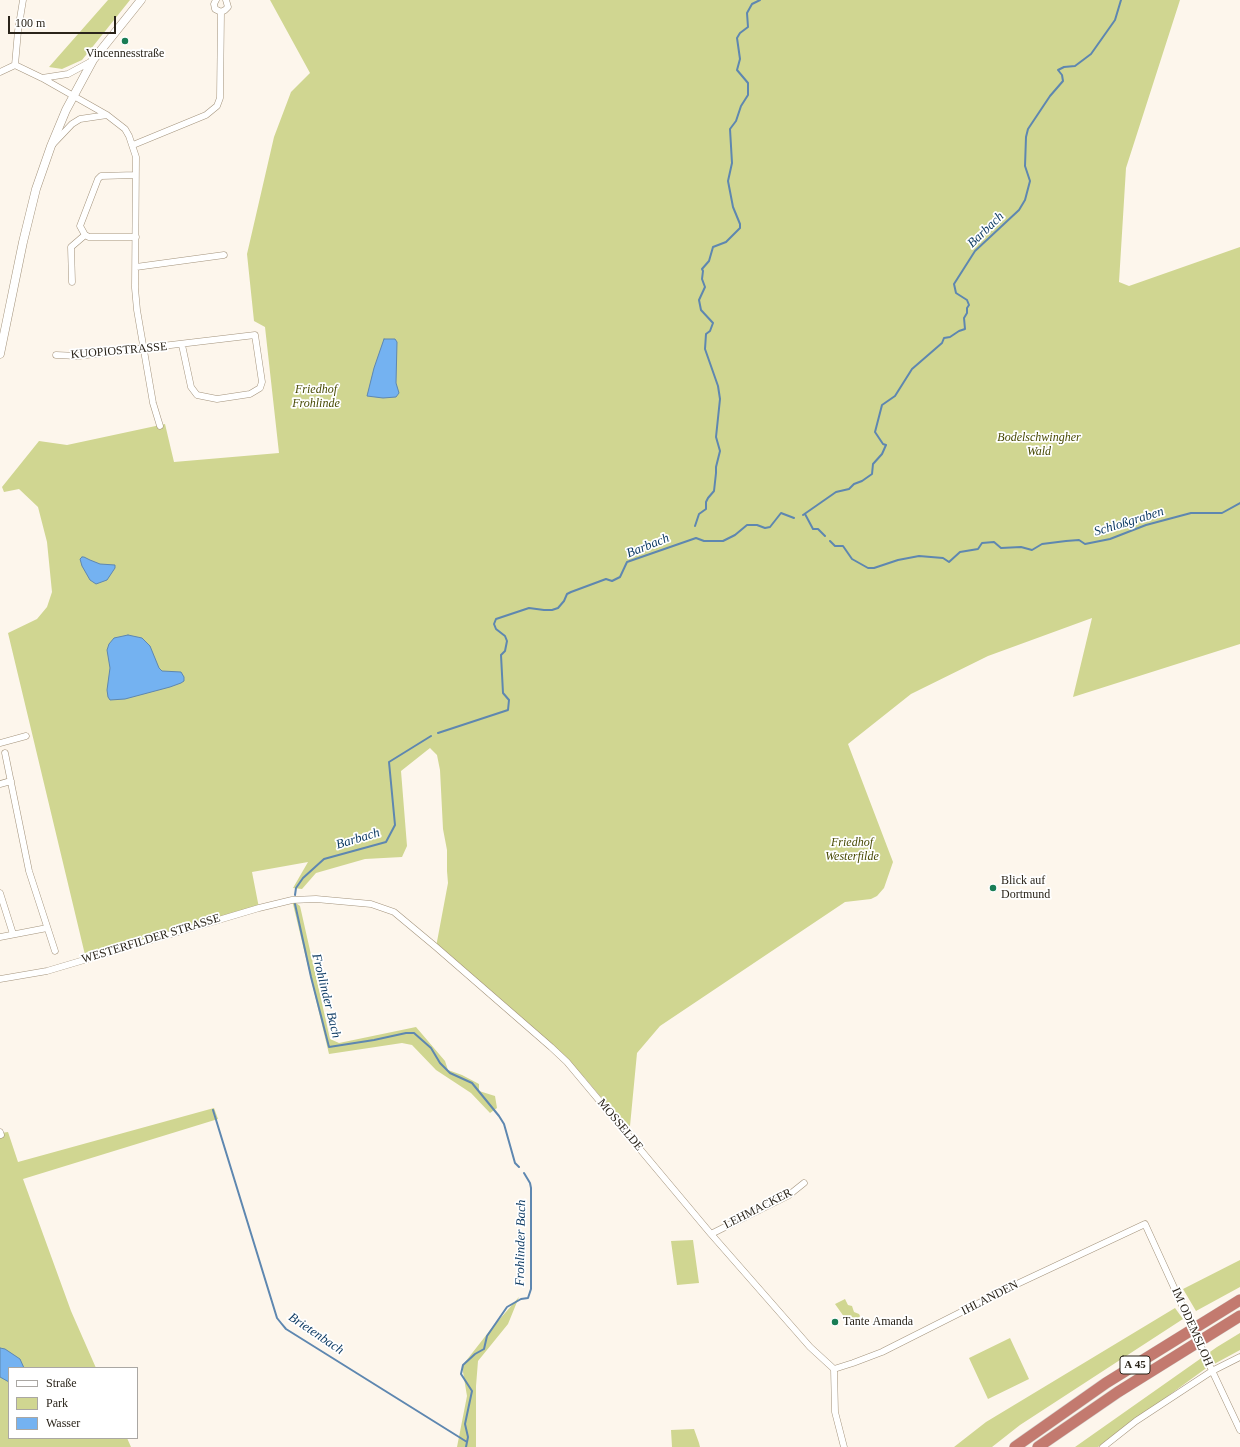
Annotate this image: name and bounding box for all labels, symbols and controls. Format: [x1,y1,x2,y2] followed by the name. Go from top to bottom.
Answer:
[10,8,118,34] scale bar
[15,16,45,30] text: 100 m
[120,36,130,46] marker: Vincennesstraße
[86,47,164,61] place label: Vincennesstraße
[964,209,1008,251] water label: Barbach
[70,340,168,362] street label: KUOPIOSTRASSE
[292,383,340,411] park label: Friedhof Frohlinde
[997,431,1081,459] park label: Bodelschwingher Wald
[1092,504,1166,540] water label: Schloßgraben
[624,530,672,562] water label: Barbach
[334,825,382,853] water label: Barbach
[825,836,879,864] park label: Friedhof Westerfilde
[1001,874,1050,902] place label: Blick auf Dortmund
[988,883,998,893] marker: Blick auf Dortmund
[80,911,222,967] street label: WESTERFILDER STRASSE
[308,952,344,1040] water label: Frohlinder Bach
[594,1096,646,1154] street label: MOSSELDE
[721,1186,795,1232] street label: LEHMACKER
[512,1200,530,1286] water label: Frohlinder Bach
[959,1278,1021,1318] street label: IHLANDEN
[1168,1286,1216,1368] street label: IM ODEMSLOH
[285,1310,347,1358] water label: Brietenbach
[843,1315,913,1329] place label: Tante Amanda
[830,1317,840,1327] marker: Tante Amanda
[1120,1356,1150,1374] road number: A 45
[8,1367,138,1439] legend
[46,1376,77,1390] text: Straße
[46,1396,68,1410] text: Park
[46,1416,80,1430] text: Wasser

